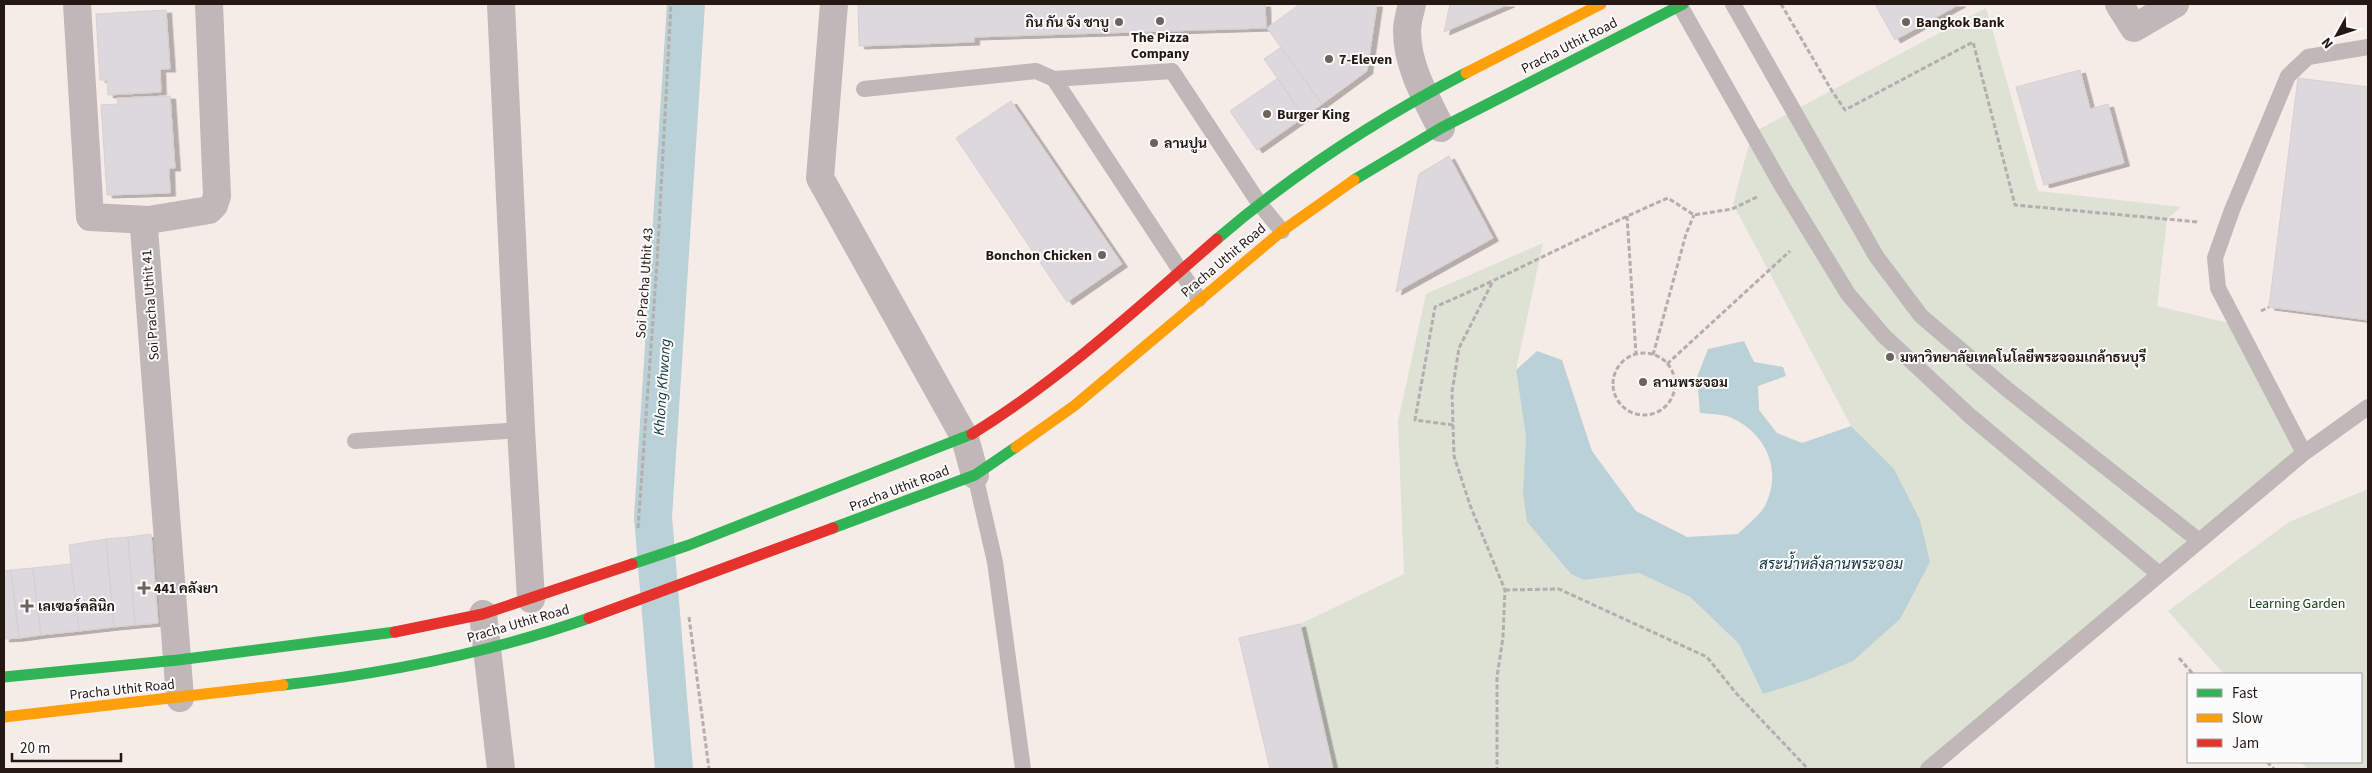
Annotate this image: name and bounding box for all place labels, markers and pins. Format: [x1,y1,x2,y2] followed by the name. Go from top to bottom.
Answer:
[1026,13,1109,33] place label: กิน กัน จัง ชาบู
[1916,13,2005,33] place label: Bangkok Bank
[1154,15,1166,27] marker: The Pizza Company
[1113,16,1125,28] marker: กิน กัน จัง ชาบู
[1900,16,1912,28] marker: Bangkok Bank
[1131,28,1190,64] place label: The Pizza Company
[1339,50,1392,70] place label: 7-Eleven
[1323,53,1335,65] marker: 7-Eleven
[1277,105,1350,125] place label: Burger King
[1261,108,1273,120] marker: Burger King
[1164,134,1207,154] place label: ลานปูน
[1148,137,1160,149] marker: ลานปูน
[986,246,1092,266] place label: Bonchon Chicken
[1096,249,1108,261] marker: Bonchon Chicken
[1900,348,2147,368] place label: มหาวิทยาลัยเทคโนโลยีพระจอมเกล้าธนบุรี
[1884,351,1896,363] marker: มหาวิทยาลัยเทคโนโลยีพระจอมเกล้าธนบุรี
[1653,373,1728,393] place label: ลานพระจอม
[1637,376,1649,388] marker: ลานพระจอม
[154,579,218,599] place label: 441 คลังยา
[138,582,150,594] marker: 441 คลังยา
[38,597,115,617] place label: เลเซอร์คลินิก
[20,599,34,613] marker: เลเซอร์คลินิก

